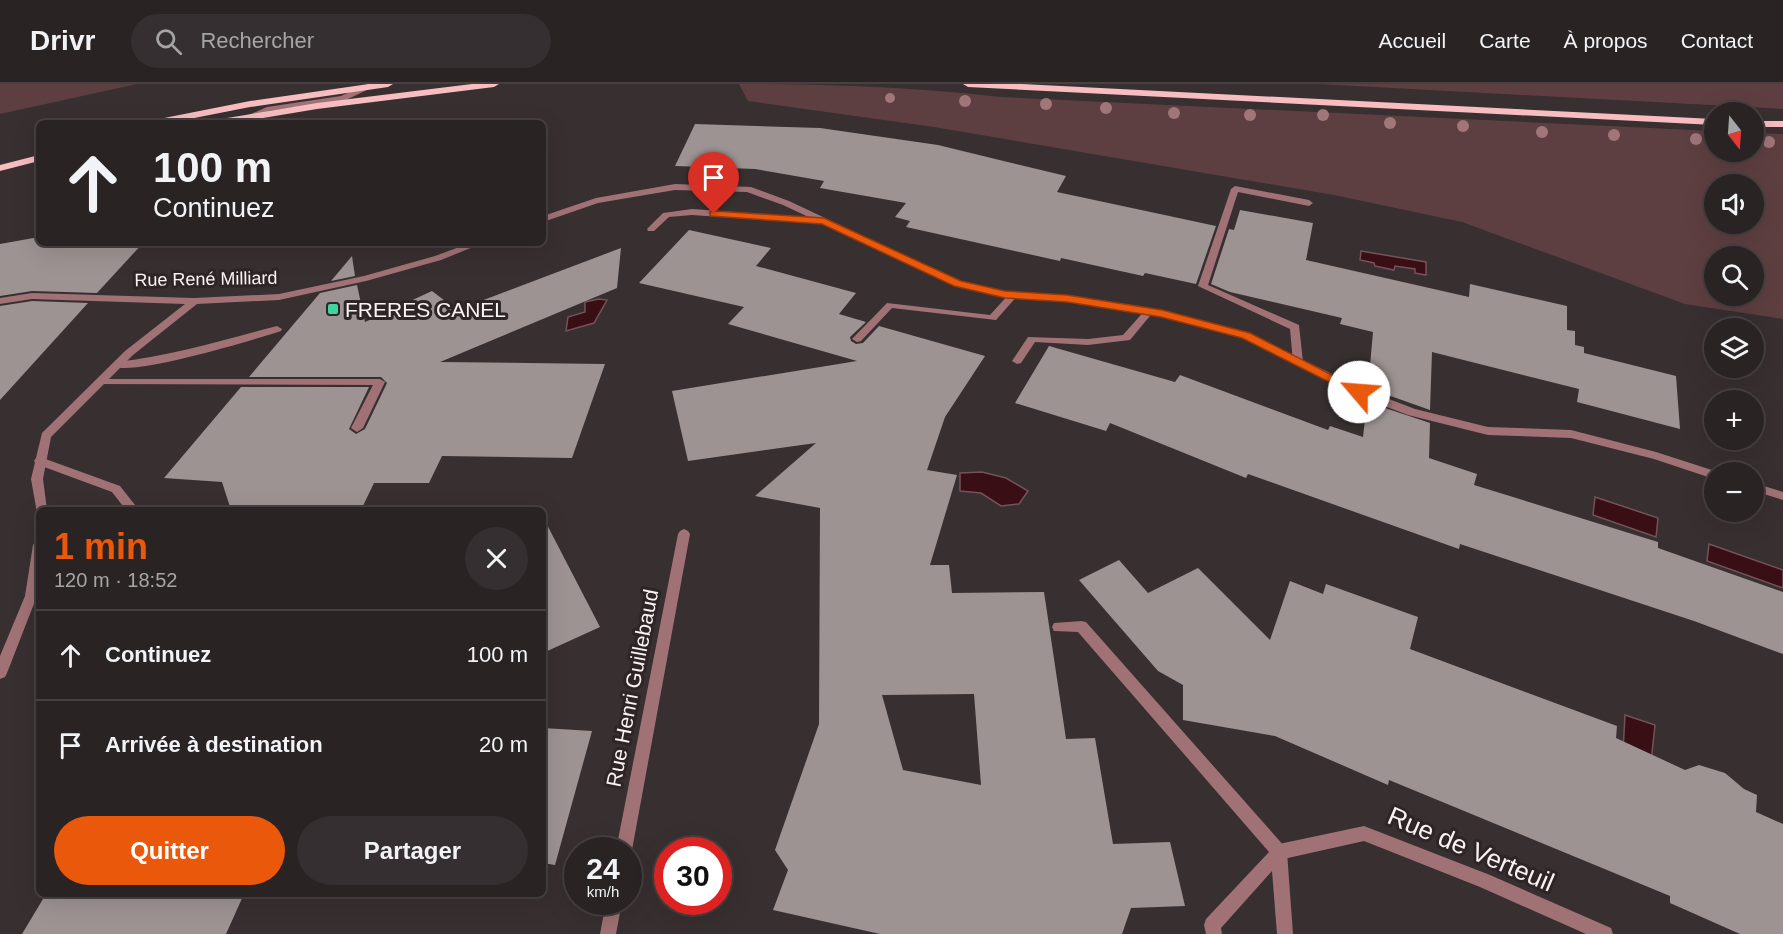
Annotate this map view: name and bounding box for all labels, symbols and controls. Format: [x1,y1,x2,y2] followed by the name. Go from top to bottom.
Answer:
[131,14,551,68] search box
[30,25,95,56] text: Drivr
[152,25,185,58] icon: search
[200,28,314,53] text: Rechercher
[1379,29,1446,52] text: Accueil
[1479,29,1531,52] text: Carte
[1564,29,1648,52] text: À propos
[1681,29,1753,52] text: Contact
[1704,102,1764,162] north arrow
[1704,102,1764,522] map controls
[54,144,132,222] icon: ahead
[153,144,272,191] text: 100 m
[688,152,739,214] pin
[697,161,730,194] icon: arrive
[1704,174,1764,234] button: sound
[153,193,275,223] text: Continuez
[1704,246,1764,306] button: search
[134,268,278,290] street label: Rue René Milliard
[345,298,506,321] place label: FRERES CANEL
[326,302,340,316] marker: FRERES CANEL
[1704,318,1764,378] button: layers
[1327,360,1391,424] position arrow
[1704,390,1764,450] button: +
[1704,462,1764,522] button: −
[54,526,148,567] text: 1 min
[465,527,528,590] button: close
[54,569,177,591] text: 120 m · 18:52
[602,587,662,789] street label: Rue Henri Guillebaud
[54,639,87,672] icon: ahead
[105,642,211,667] text: Continuez
[467,642,528,667] text: 100 m
[54,729,87,762] icon: arrive
[105,732,323,757] text: Arrivée à destination
[479,732,528,757] text: 20 m
[1383,800,1559,898] street label: Rue de Verteuil
[54,816,285,885] button: Quitter
[297,816,528,885] button: Partager
[654,837,732,915] speed limit sign: 30
[586,852,620,885] text: 24
[587,883,619,900] text: km/h

